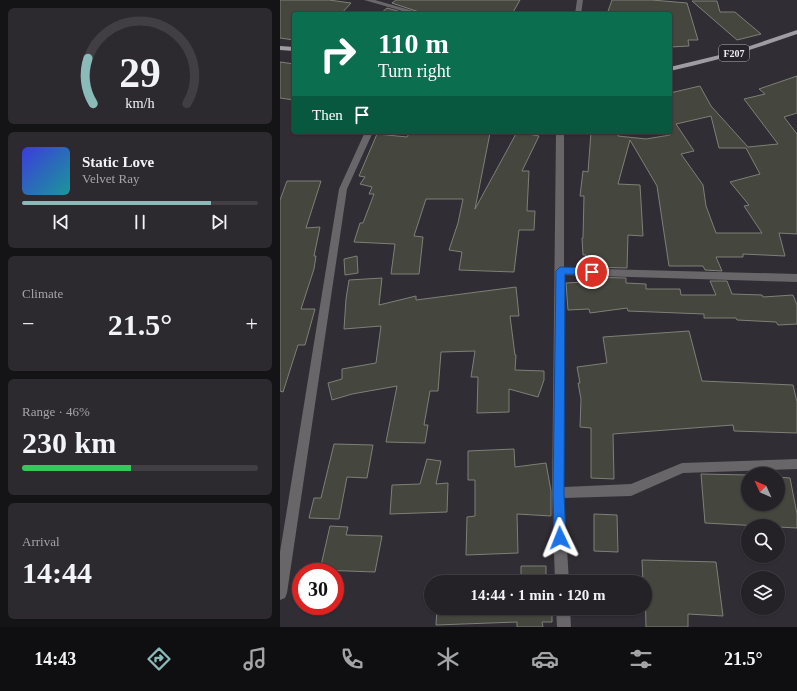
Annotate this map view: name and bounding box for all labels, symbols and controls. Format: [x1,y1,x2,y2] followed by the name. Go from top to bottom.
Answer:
[312,28,364,80] icon: right
[378,28,449,59] text: 110 m
[719,45,749,61] road number: F207
[119,50,161,96] text: 29
[378,61,451,81] text: Turn right
[125,94,155,110] text: km/h
[351,104,373,126] icon: arrive
[312,107,343,123] text: Then
[82,154,154,170] text: Static Love
[82,171,139,186] text: Velvet Ray
[50,211,72,233] icon: previous
[129,211,151,233] icon: pause
[208,211,230,233] icon: next
[575,255,609,289] pin
[581,261,603,283] icon: arrive
[22,286,63,301] text: Climate
[108,308,172,341] text: 21.5°
[22,311,34,336] text: −
[246,311,258,336] text: +
[22,404,90,419] text: Range · 46%
[22,426,116,459] text: 230 km
[741,467,785,511] north arrow
[741,467,785,615] map controls
[539,517,581,559] position arrow
[741,519,785,563] button: search
[22,534,60,549] text: Arrival
[22,556,92,589] text: 14:44
[292,563,344,615] speed limit sign: 30
[741,571,785,615] button: layers
[471,587,606,603] text: 14:44 · 1 min · 120 m
[145,645,173,673] icon: directions
[241,645,269,673] icon: music
[338,645,366,673] icon: phone
[434,645,462,673] icon: climate
[531,645,559,673] icon: car
[627,645,655,673] icon: filters
[34,649,76,669] text: 14:43
[724,649,763,669] text: 21.5°

